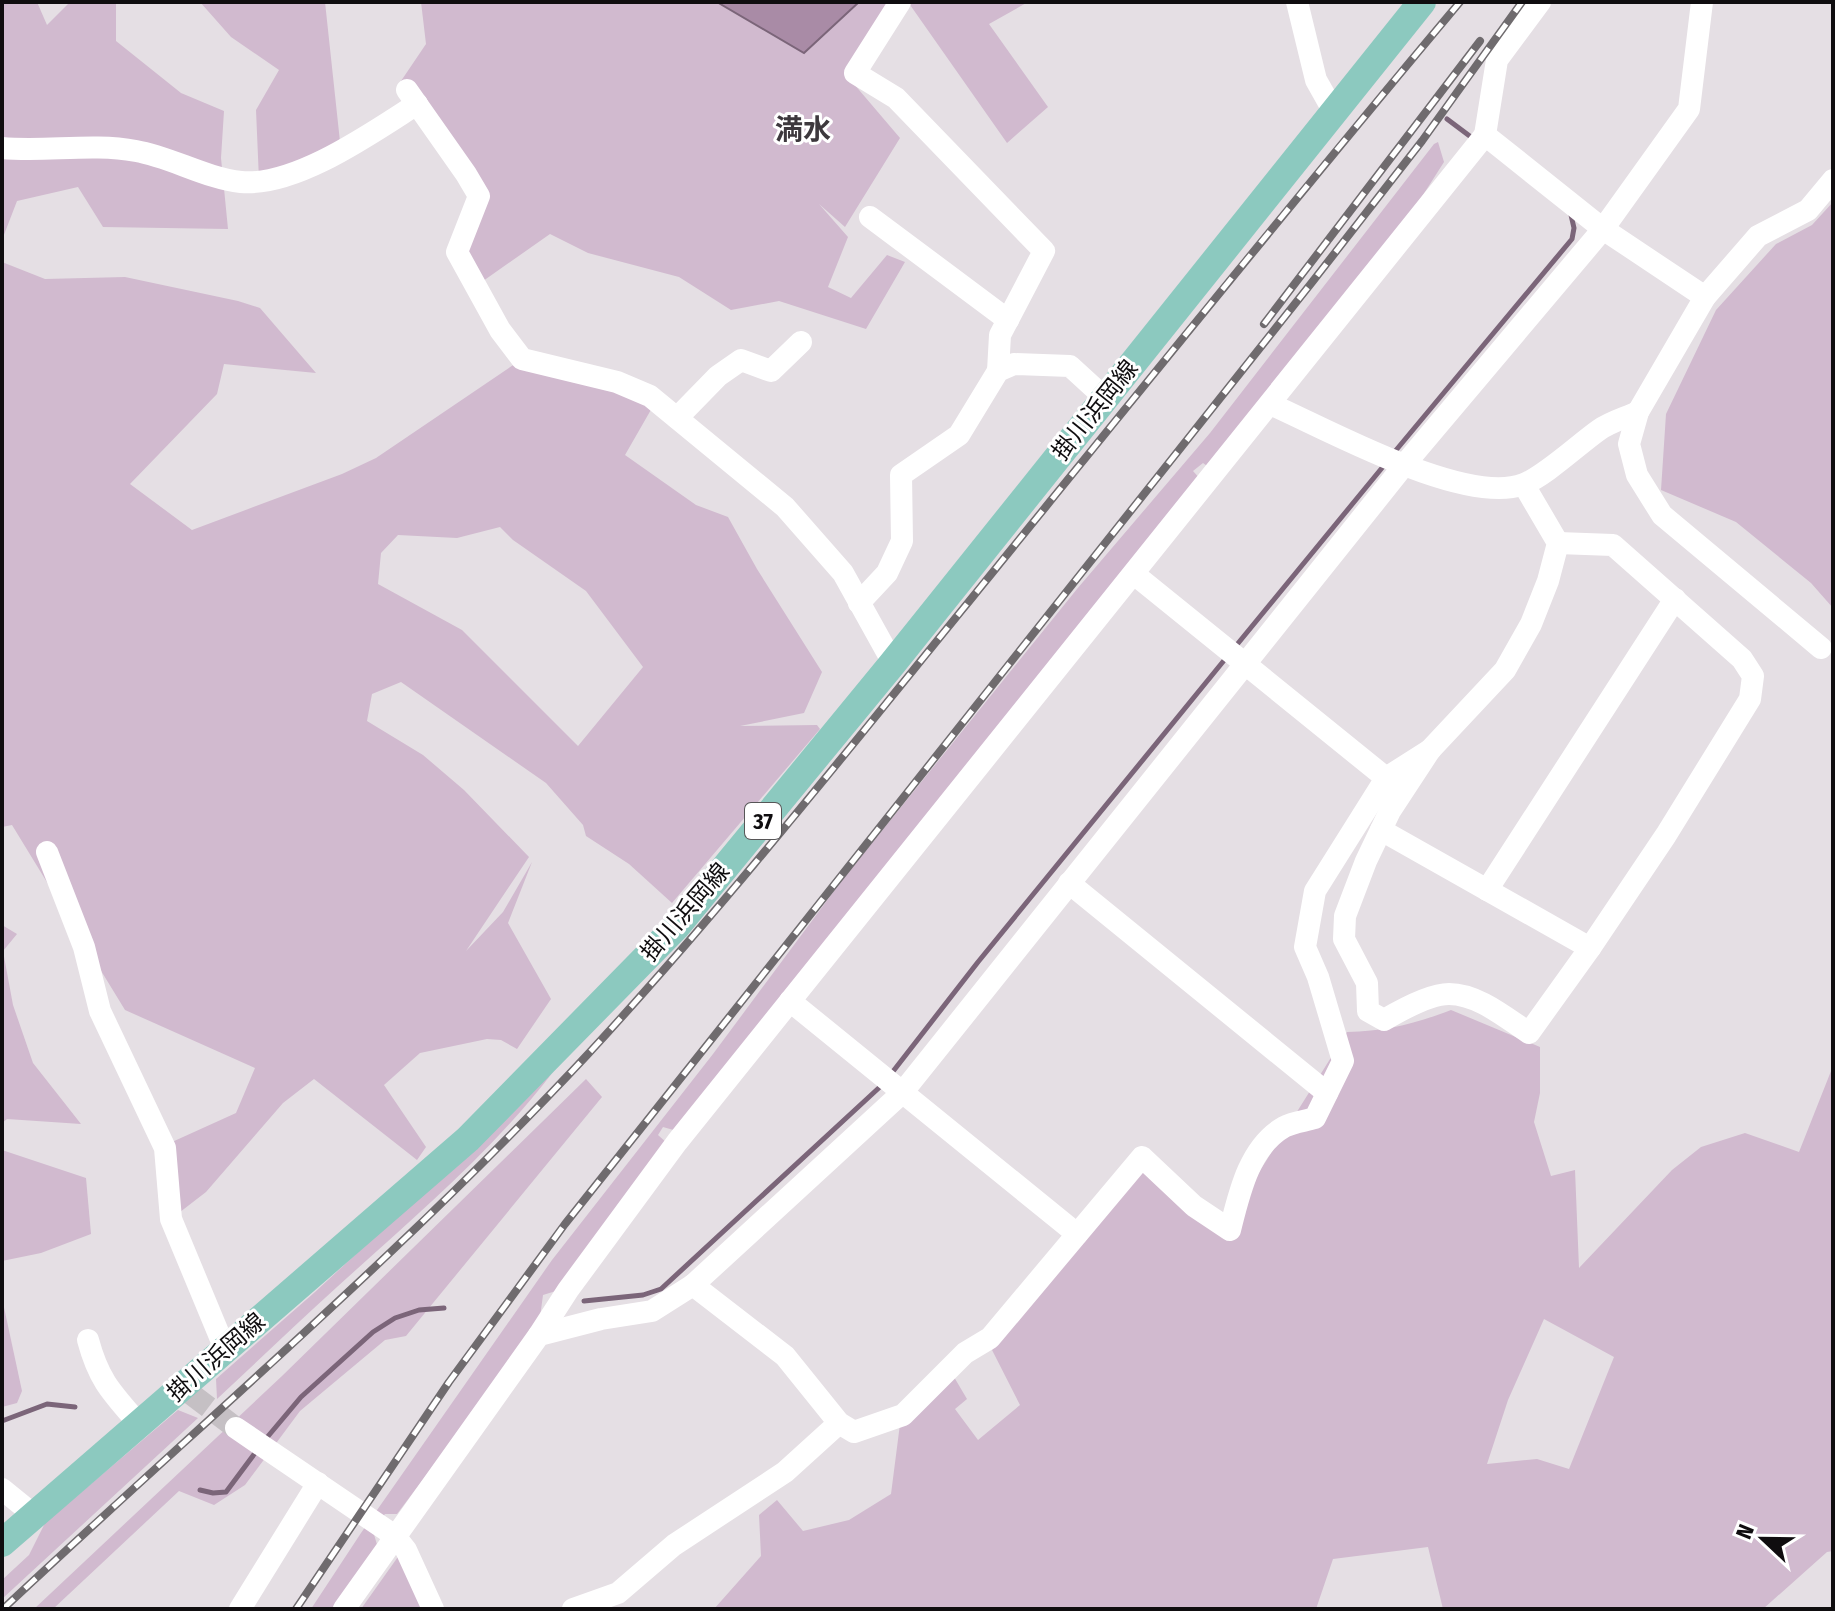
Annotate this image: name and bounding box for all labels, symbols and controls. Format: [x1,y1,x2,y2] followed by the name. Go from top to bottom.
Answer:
[775,113,831,146] district label: 満水
[1046,355,1144,465] street label: 掛川浜岡線
[745,803,781,839] road number: 37
[635,858,735,966] street label: 掛川浜岡線
[162,1307,270,1407] street label: 掛川浜岡線
[1723,1499,1803,1579] north arrow
[1730,1521,1760,1543] text: N

